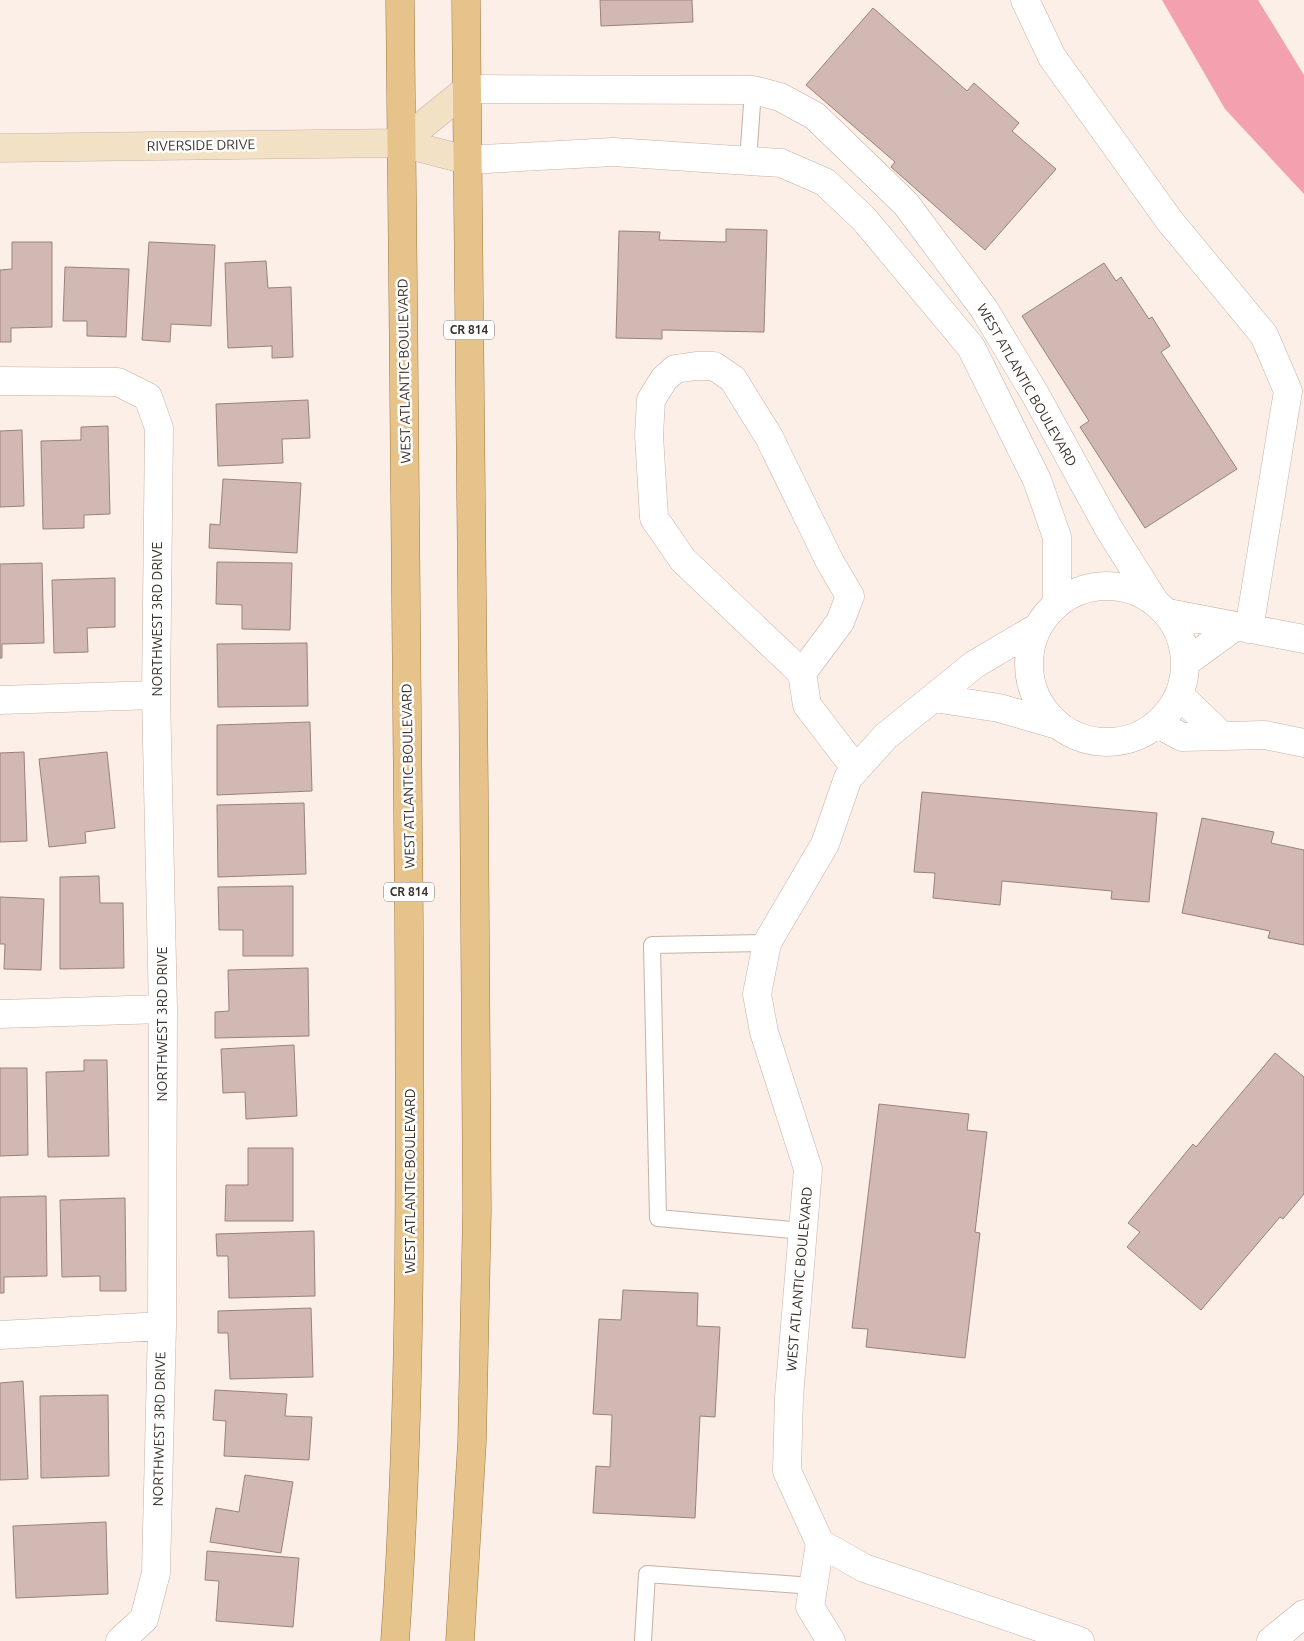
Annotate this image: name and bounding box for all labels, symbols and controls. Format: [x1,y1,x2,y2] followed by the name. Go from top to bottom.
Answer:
[147,136,256,154] street label: RIVERSIDE DRIVE
[394,278,414,464] street label: WEST ATLANTIC BOULEVARD
[974,301,1080,469] street label: WEST ATLANTIC BOULEVARD
[444,320,494,340] road number: CR 814
[149,541,165,696] street label: NORTHWEST 3RD DRIVE
[398,683,418,869] street label: WEST ATLANTIC BOULEVARD
[384,882,434,902] road number: CR 814
[154,946,170,1101] street label: NORTHWEST 3RD DRIVE
[402,1088,418,1274] street label: WEST ATLANTIC BOULEVARD
[783,1186,815,1372] street label: WEST ATLANTIC BOULEVARD
[150,1351,168,1507] street label: NORTHWEST 3RD DRIVE

